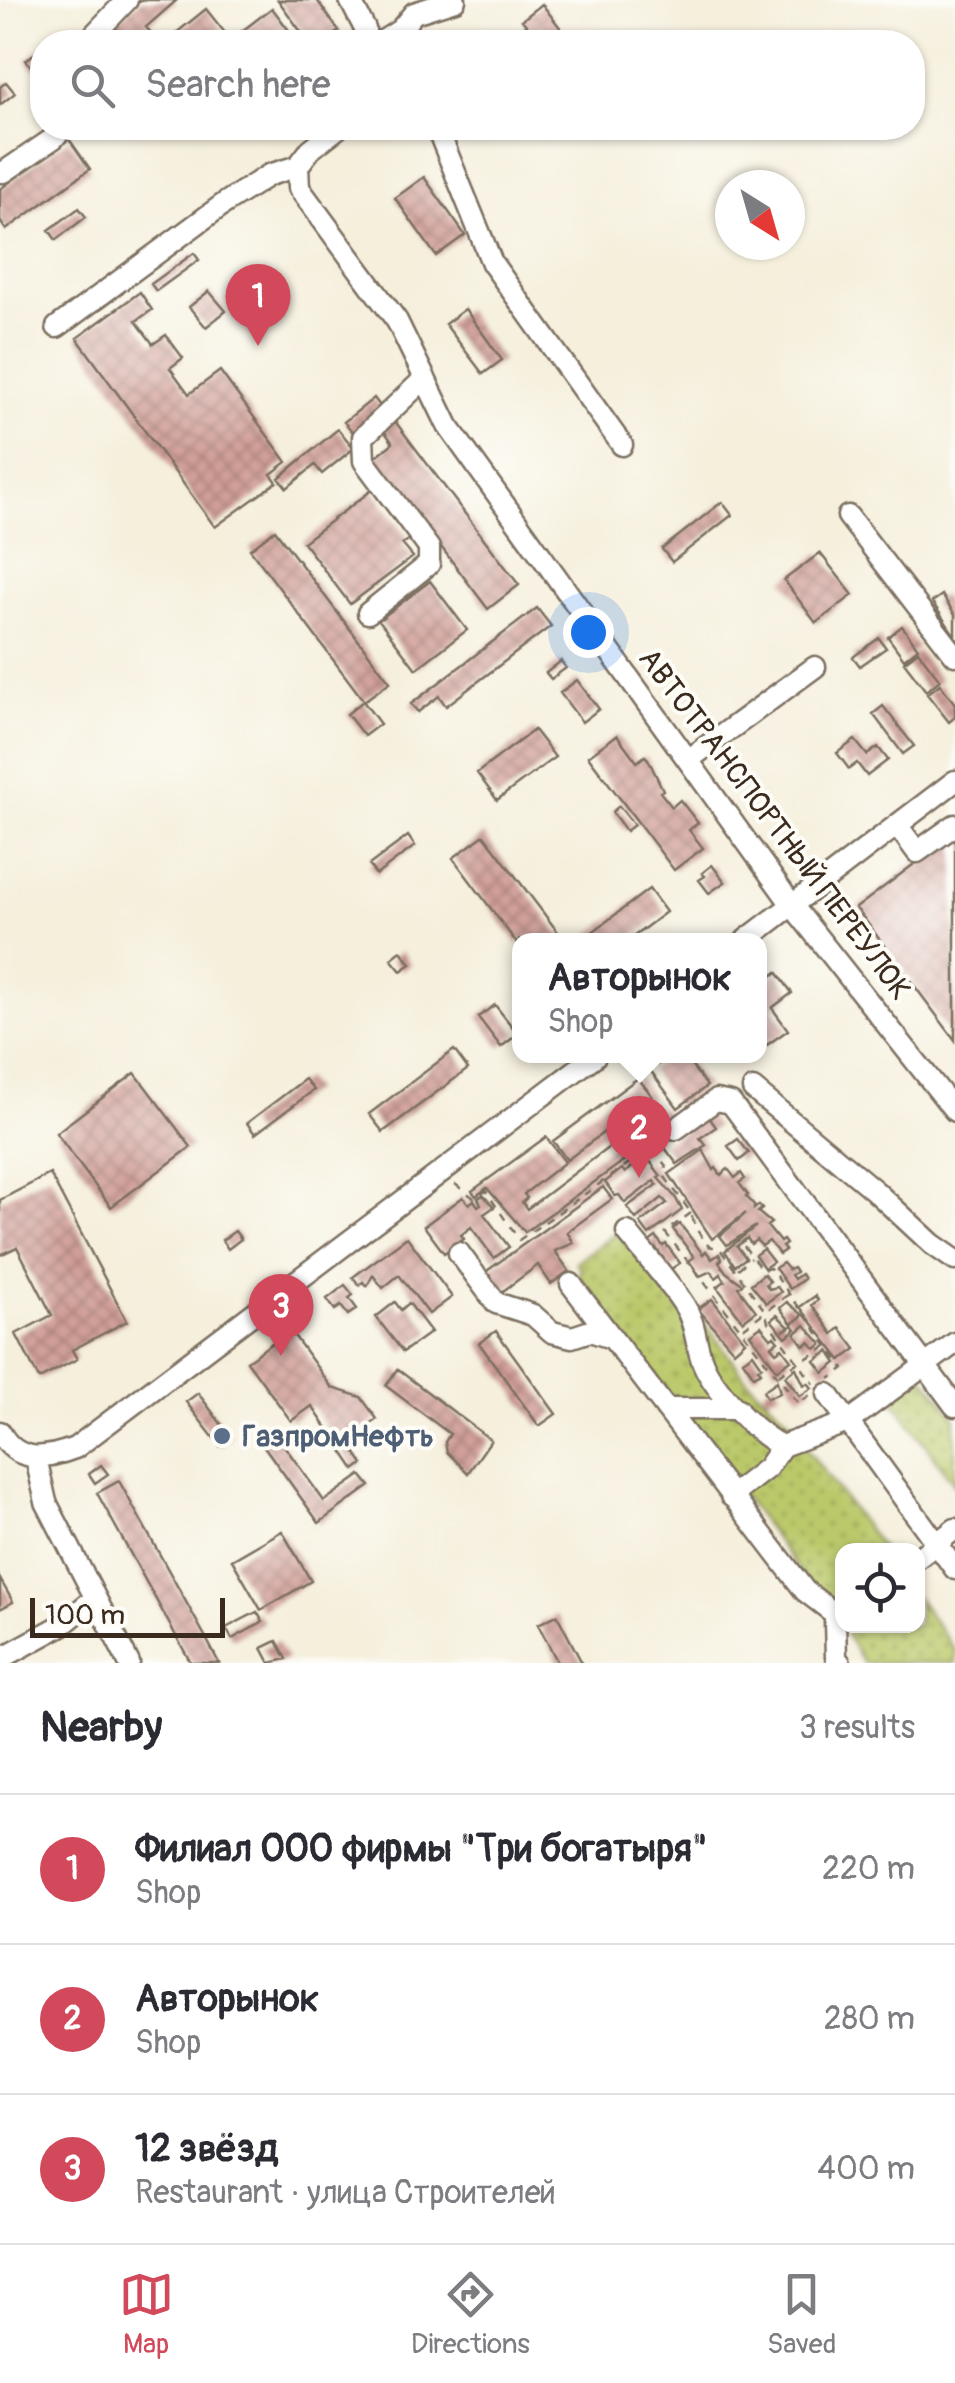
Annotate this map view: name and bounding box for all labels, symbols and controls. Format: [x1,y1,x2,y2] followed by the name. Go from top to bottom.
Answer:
[30,30,925,140] search box
[65,58,120,113] icon: search
[145,61,331,109] text: Search here
[715,170,805,260] north arrow
[226,264,290,346] pin: 1
[563,607,614,658] your location
[630,641,919,1007] street label: АВТОТРАНСПОРТНЫЙ ПЕРЕУЛОК
[512,933,767,1063] popup
[547,954,732,1002] text: Авторынок
[547,1002,614,1042] text: Shop
[606,1096,672,1178] pin: 2
[248,1274,314,1356] pin: 3
[242,1418,434,1455] place label: ГазпромНефть
[211,1425,233,1447] marker: ГазпромНефть
[835,1543,925,1633] map controls
[835,1543,925,1633] button: locate
[30,1593,225,1638] scale bar
[45,1598,125,1633] text: 100 m
[40,1702,162,1754] text: Nearby
[799,1708,915,1748] text: 3 results
[135,1825,707,1873] text: Филиал ООО фирмы "Три богатыря"
[66,1849,79,1889] text: 1
[822,1849,915,1889] text: 220 m
[135,1873,201,1913] text: Shop
[135,1975,319,2023] text: Авторынок
[64,1999,81,2039] text: 2
[824,1999,915,2039] text: 280 m
[135,2023,201,2063] text: Shop
[135,2125,278,2173] text: 12 звёзд
[64,2149,81,2189] text: 3
[817,2149,915,2189] text: 400 m
[135,2173,556,2213] text: Restaurant · улица Строителей
[119,2267,174,2362] tab: Map
[411,2267,530,2362] tab: Directions
[767,2267,836,2362] tab: Saved

